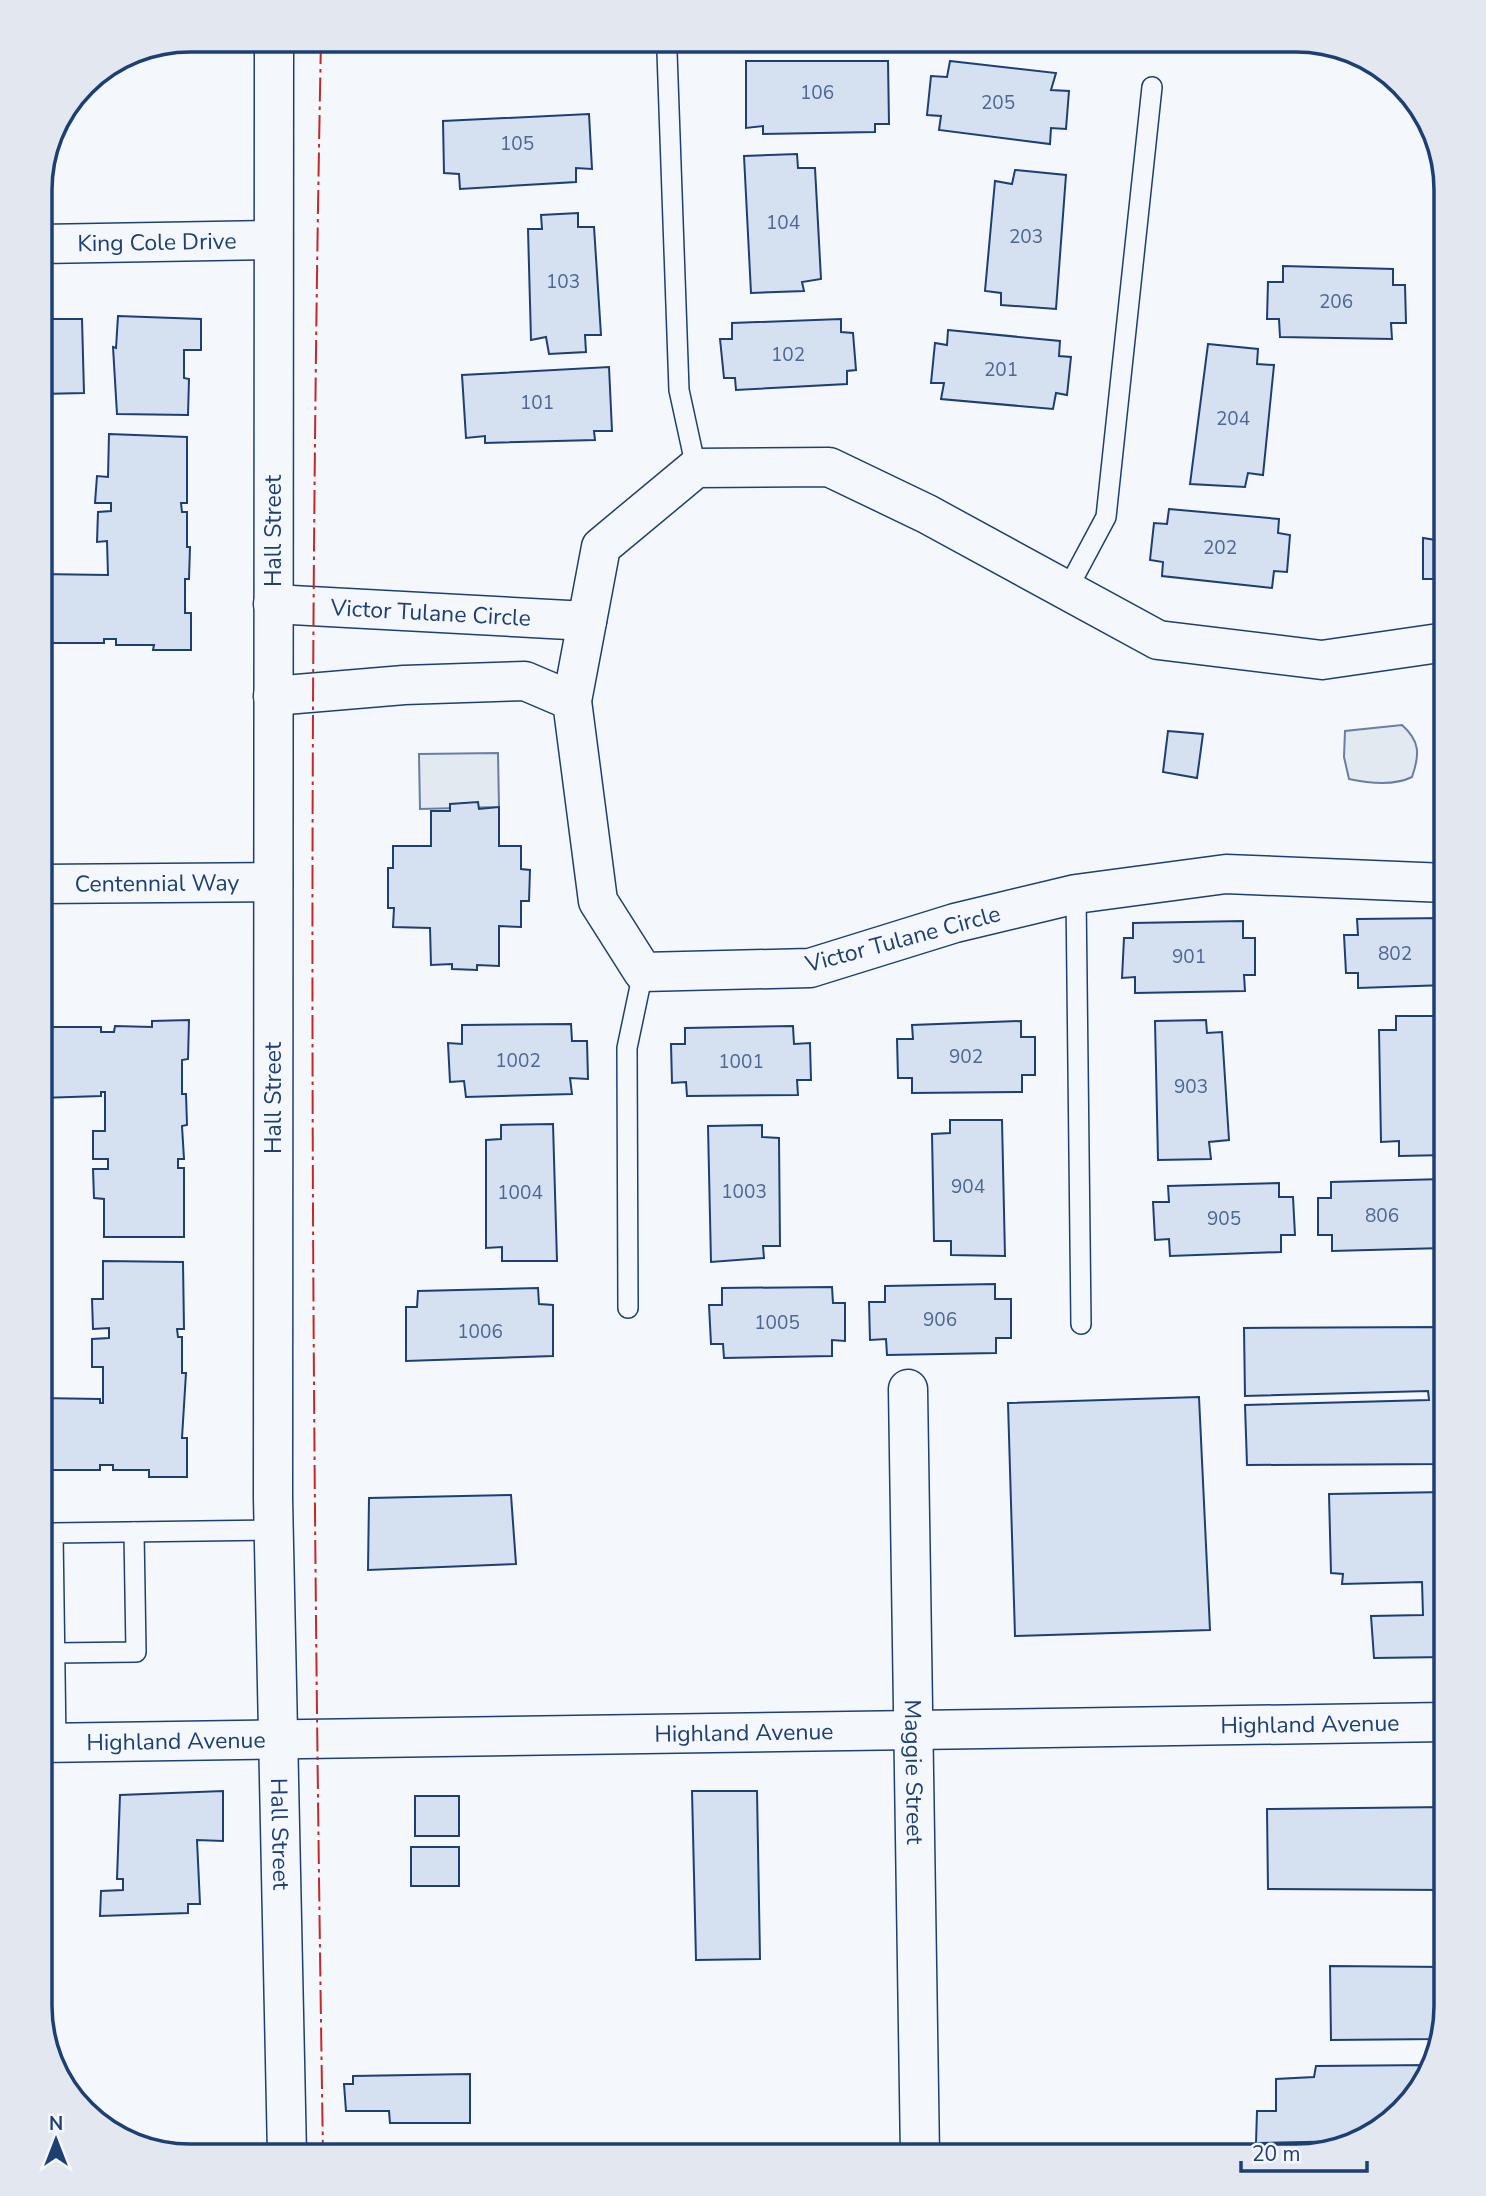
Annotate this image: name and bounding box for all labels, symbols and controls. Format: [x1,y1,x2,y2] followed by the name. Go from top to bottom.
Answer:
[800,80,834,106] house number: 106
[981,90,1015,116] house number: 205
[500,131,534,157] house number: 105
[766,210,800,236] house number: 104
[1009,224,1043,250] house number: 203
[77,225,237,259] street label: King Cole Drive
[546,269,580,295] house number: 103
[1319,289,1353,315] house number: 206
[771,342,805,368] house number: 102
[984,357,1018,383] house number: 201
[520,390,554,416] house number: 101
[1216,406,1250,432] house number: 204
[258,474,289,587] street label: Hall Street
[1203,535,1237,561] house number: 202
[329,592,532,633] street label: Victor Tulane Circle
[75,867,240,899] street label: Centennial Way
[801,898,1004,980] street label: Victor Tulane Circle
[1378,941,1412,967] house number: 802
[1172,944,1206,970] house number: 901
[258,1041,289,1154] street label: Hall Street
[949,1044,983,1070] house number: 902
[495,1048,541,1074] house number: 1002
[718,1049,764,1075] house number: 1001
[1174,1074,1208,1100] house number: 903
[951,1174,985,1200] house number: 904
[721,1179,767,1205] house number: 1003
[497,1180,543,1206] house number: 1004
[1365,1203,1399,1229] house number: 806
[1207,1206,1241,1232] house number: 905
[923,1307,957,1333] house number: 906
[754,1310,800,1336] house number: 1005
[457,1319,503,1345] house number: 1006
[897,1699,931,1846] street label: Maggie Street
[1220,1707,1400,1741] street label: Highland Avenue
[654,1716,834,1749] street label: Highland Avenue
[86,1724,266,1758] street label: Highland Avenue
[263,1778,297,1891] street label: Hall Street
[21,2105,91,2175] north arrow
[49,2111,63,2137] text: N
[1241,2130,1367,2174] scale bar
[1252,2140,1301,2168] text: 20 m

